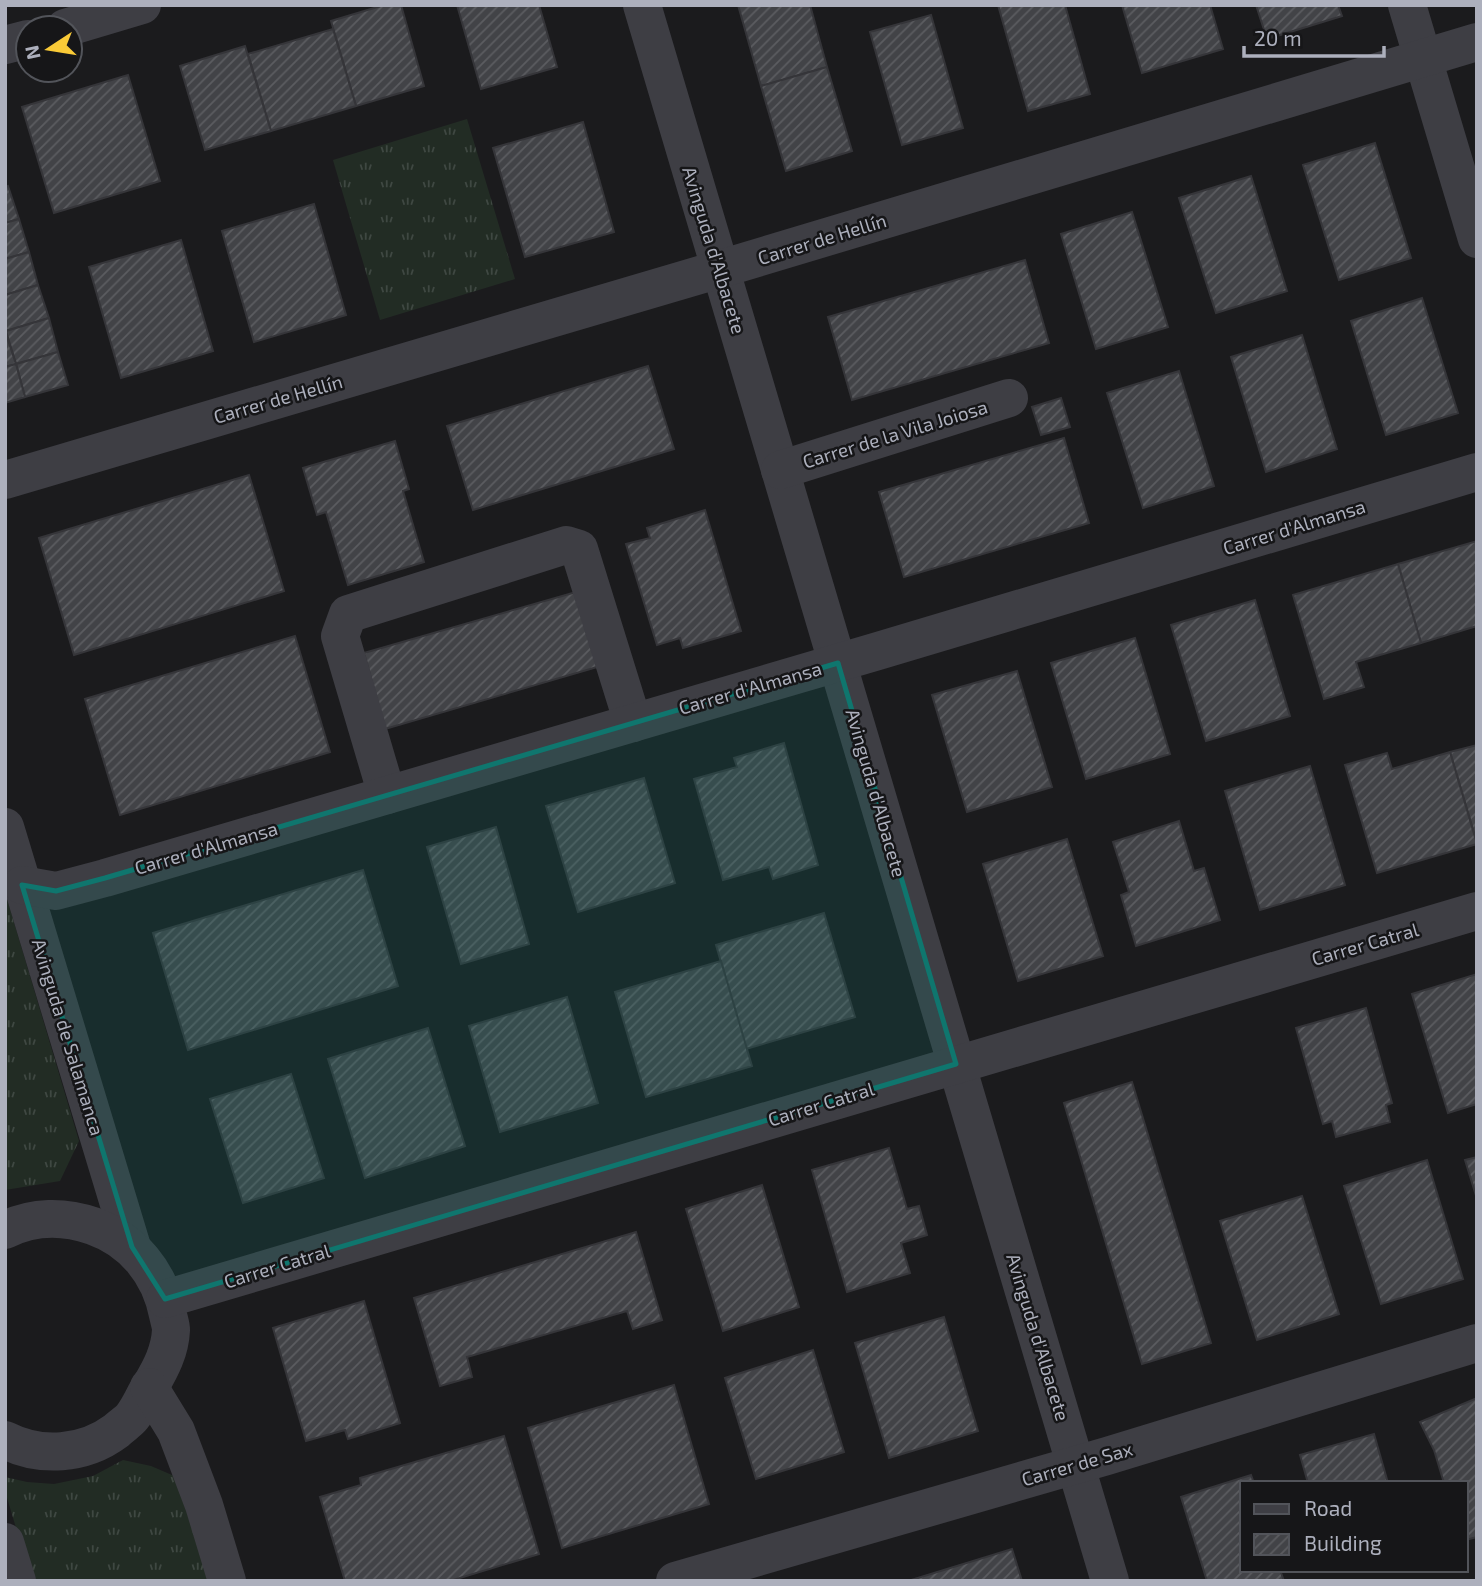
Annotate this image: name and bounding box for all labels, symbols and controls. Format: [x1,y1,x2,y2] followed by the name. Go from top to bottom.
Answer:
[14,14,84,84] north arrow
[1244,14,1384,58] scale bar
[1254,25,1302,50] text: 20 m
[19,44,45,62] text: N
[678,163,751,336] street label: Avinguda d'Albacete
[755,208,889,269] street label: Carrer de Hellín
[211,369,345,428] street label: Carrer de Hellín
[800,394,990,473] street label: Carrer de la Vila Joiosa
[1220,494,1368,559] street label: Carrer d'Almansa
[676,656,824,719] street label: Carrer d'Almansa
[841,706,912,880] street label: Avinguda d'Albacete
[132,816,280,879] street label: Carrer d'Almansa
[1309,917,1421,970] street label: Carrer Catral
[28,936,109,1138] street label: Avinguda de Salamanca
[765,1076,877,1131] street label: Carrer Catral
[221,1238,333,1293] street label: Carrer Catral
[1002,1250,1075,1423] street label: Avinguda d'Albacete
[1019,1437,1135,1490] street label: Carrer de Sax
[1240,1481,1468,1572] legend
[1304,1495,1352,1520] text: Road
[1304,1530,1382,1555] text: Building

